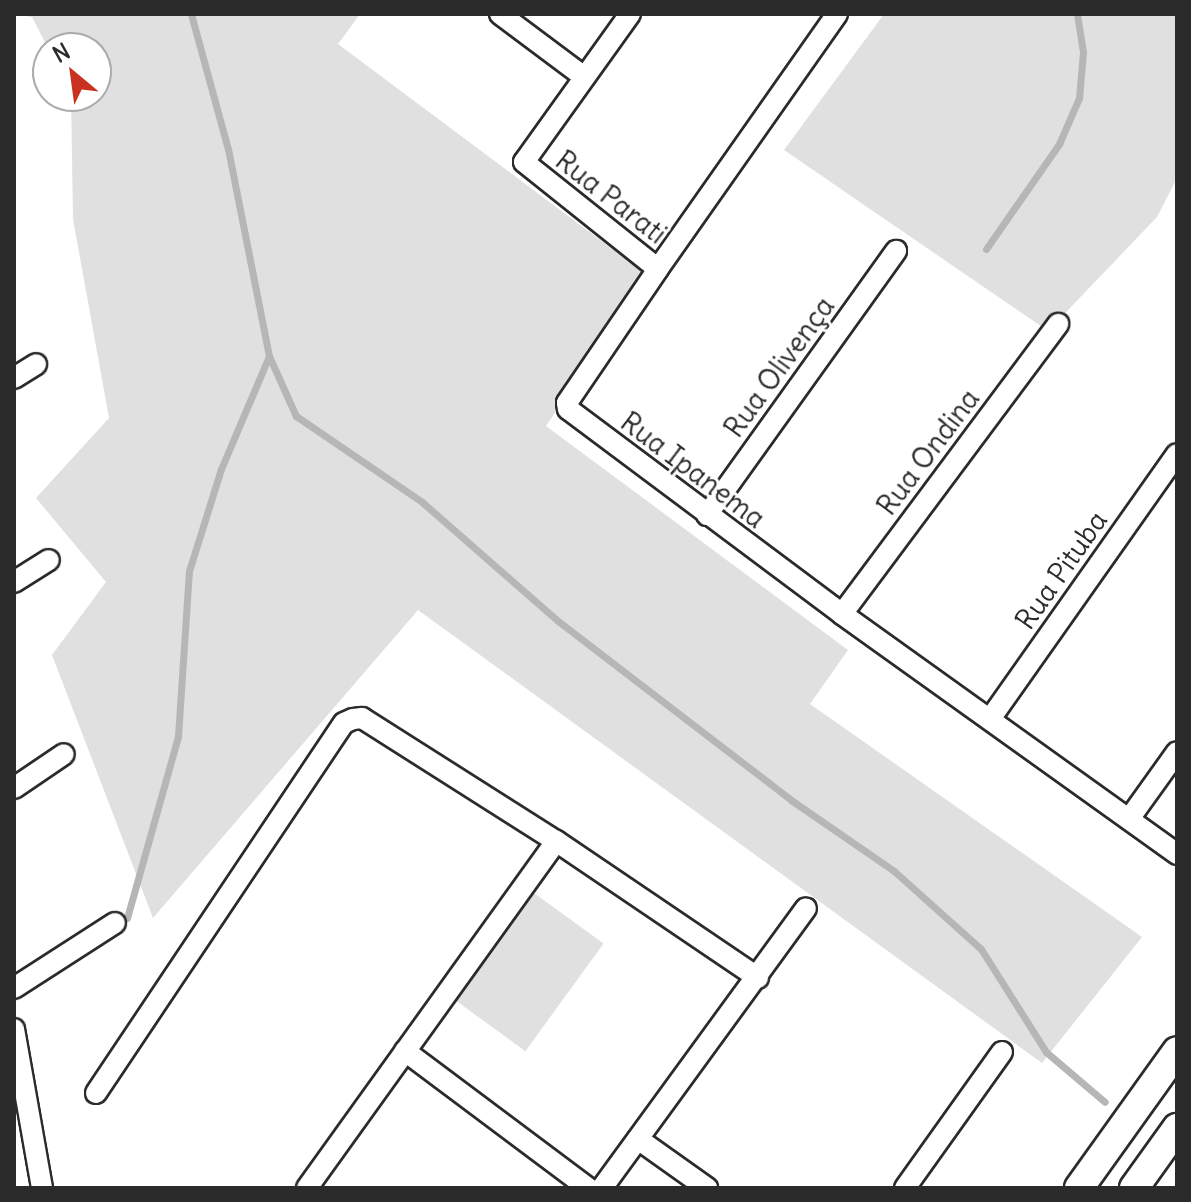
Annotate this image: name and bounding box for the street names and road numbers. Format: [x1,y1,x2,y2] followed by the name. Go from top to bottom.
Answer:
[549,143,673,251] street label: Rua Parati
[717,290,841,444] street label: Rua Olivença
[870,382,986,522] street label: Rua Ondina
[614,405,772,535] street label: Rua Ipanema
[1008,504,1114,636] street label: Rua Pituba

